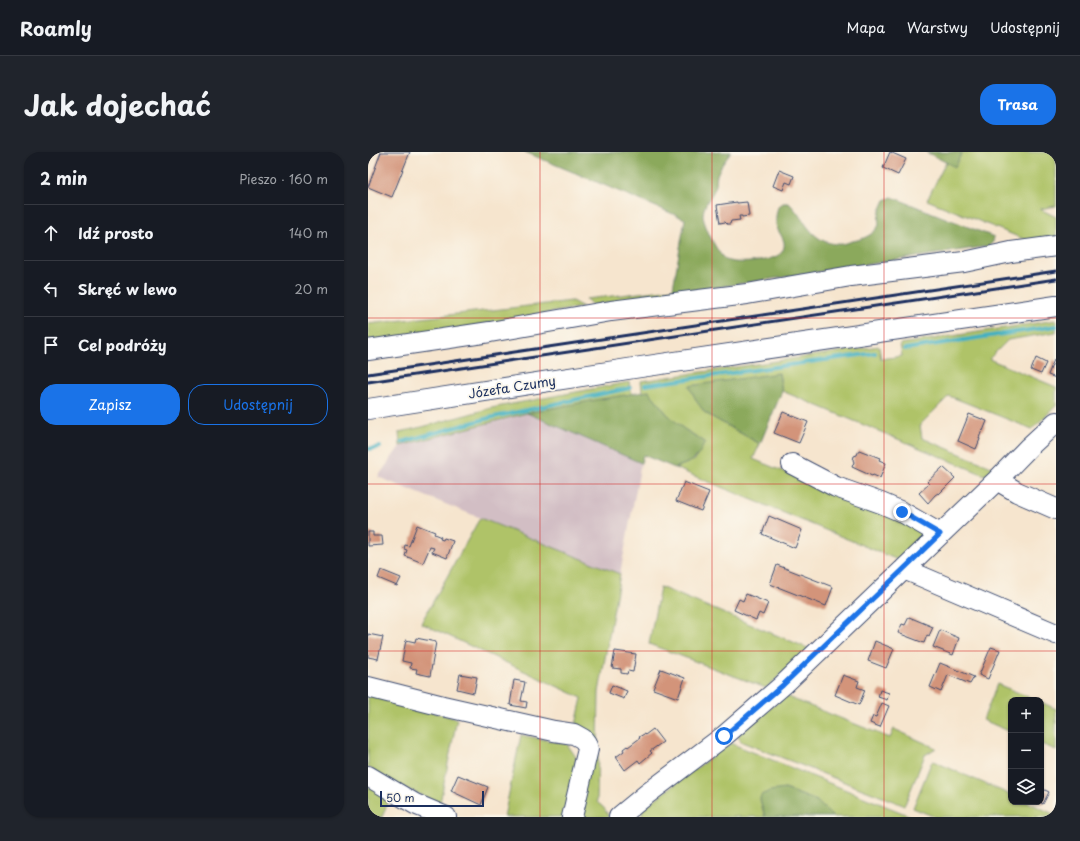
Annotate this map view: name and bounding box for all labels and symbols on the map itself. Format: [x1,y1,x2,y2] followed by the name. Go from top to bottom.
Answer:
[467,370,557,403] street label: Józefa Czumy
[893,503,911,521] route end
[715,727,733,745] route start
[380,789,484,808] scale bar

